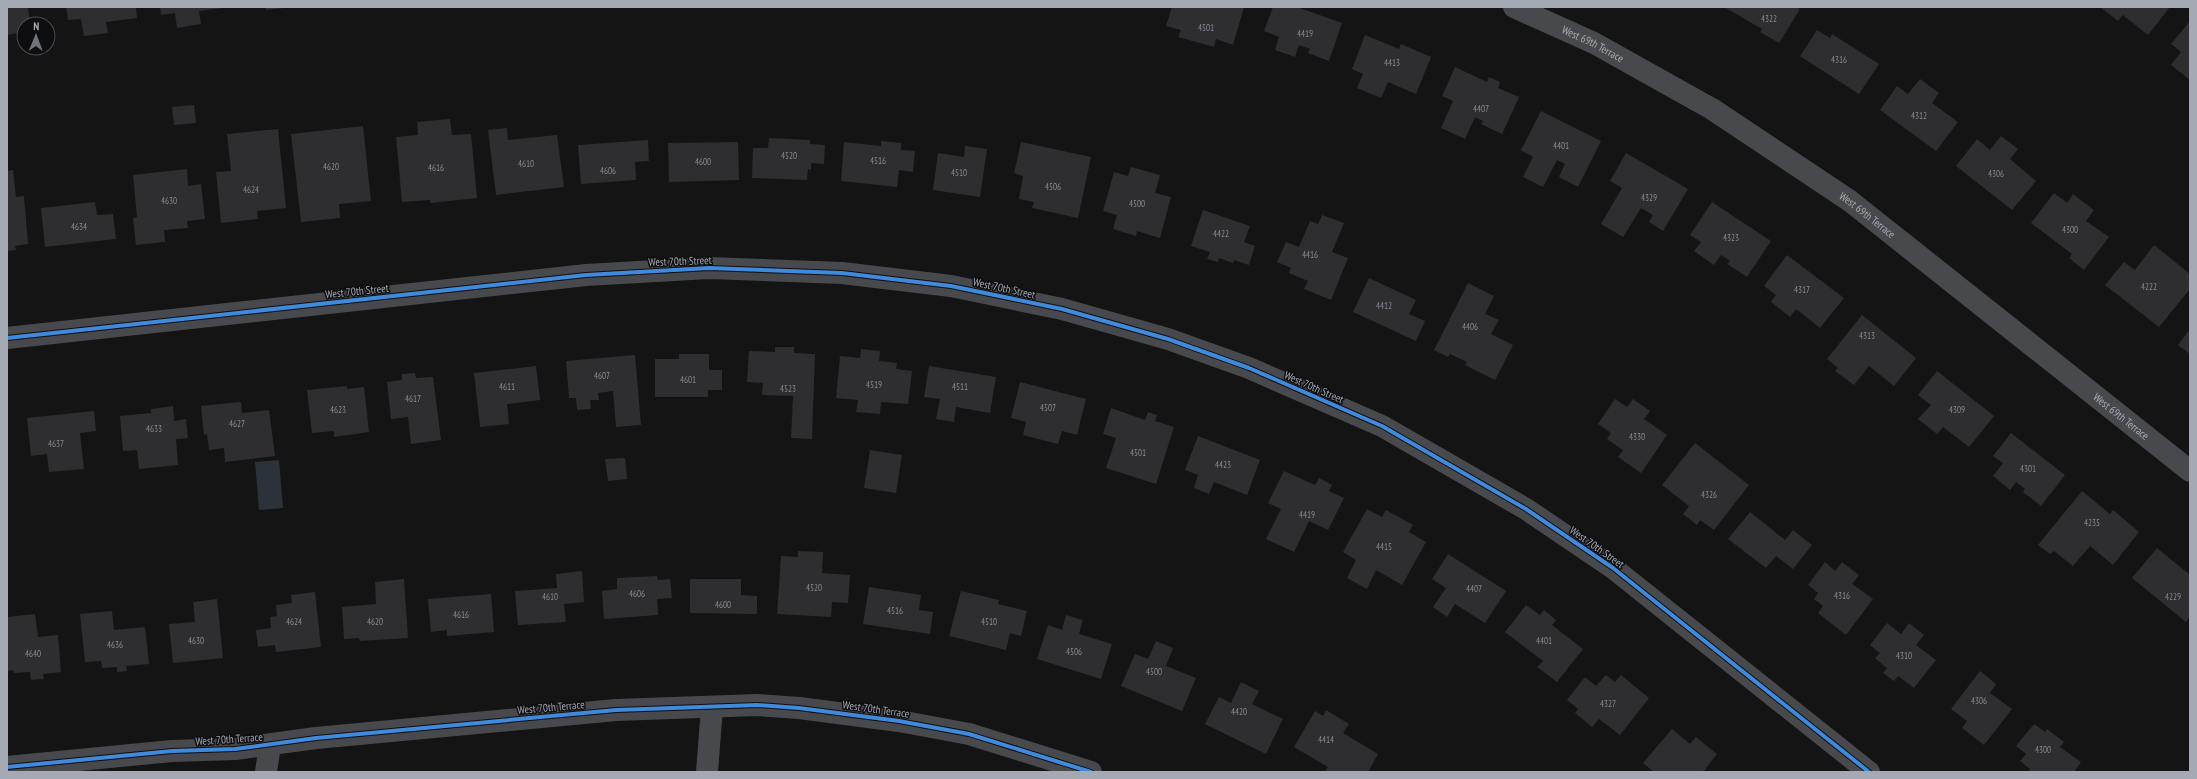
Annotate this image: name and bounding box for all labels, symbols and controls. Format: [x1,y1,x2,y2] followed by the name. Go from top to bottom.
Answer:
[1761,13,1777,24] house number: 4322
[16,16,56,56] north arrow
[33,19,39,33] text: N
[1198,22,1214,33] house number: 4501
[1560,22,1627,65] street label: West 69th Terrace
[1297,28,1313,39] house number: 4419
[1831,54,1847,65] house number: 4316
[1384,57,1400,68] house number: 4413
[1473,103,1489,114] house number: 4407
[1911,110,1927,121] house number: 4312
[1553,140,1569,151] house number: 4401
[781,150,797,161] house number: 4520
[870,155,886,166] house number: 4516
[695,156,711,167] house number: 4600
[518,158,534,169] house number: 4610
[323,161,339,172] house number: 4620
[428,162,444,173] house number: 4616
[600,165,616,176] house number: 4606
[951,167,967,178] house number: 4510
[1988,168,2004,179] house number: 4306
[1045,181,1061,192] house number: 4506
[243,184,259,195] house number: 4624
[1837,189,1899,242] street label: West 69th Terrace
[1641,192,1657,203] house number: 4329
[161,195,177,206] house number: 4630
[1129,198,1145,209] house number: 4500
[71,221,87,232] house number: 4634
[2062,224,2078,235] house number: 4300
[1213,228,1229,239] house number: 4422
[1723,232,1739,243] house number: 4323
[1302,249,1318,260] house number: 4416
[648,253,712,269] street label: West 70th Street
[971,275,1037,301] street label: West 70th Street
[325,281,389,301] street label: West 70th Street
[2141,281,2157,292] house number: 4222
[1794,284,1810,295] house number: 4317
[1376,300,1392,311] house number: 4412
[1462,321,1478,332] house number: 4406
[1859,330,1875,341] house number: 4313
[1282,368,1346,406] street label: West 70th Street
[594,370,610,381] house number: 4607
[680,374,696,385] house number: 4601
[866,379,882,390] house number: 4519
[499,381,515,392] house number: 4611
[952,381,968,392] house number: 4511
[780,383,796,394] house number: 4523
[2090,390,2152,443] street label: West 69th Terrace
[405,393,421,404] house number: 4617
[1040,402,1056,413] house number: 4507
[330,404,346,415] house number: 4623
[1949,404,1965,415] house number: 4309
[229,418,245,429] house number: 4627
[146,423,162,434] house number: 4633
[1629,431,1645,442] house number: 4330
[48,438,64,449] house number: 4637
[1130,447,1146,458] house number: 4501
[1215,459,1231,470] house number: 4423
[2020,463,2036,474] house number: 4301
[1701,489,1717,500] house number: 4326
[1299,509,1315,520] house number: 4419
[2084,517,2100,528] house number: 4235
[1567,523,1627,571] street label: West 70th Street
[1376,541,1392,552] house number: 4415
[806,582,822,593] house number: 4520
[1466,583,1482,594] house number: 4407
[629,588,645,599] house number: 4606
[1834,590,1850,601] house number: 4316
[542,591,558,602] house number: 4610
[2165,591,2181,602] house number: 4229
[715,599,731,610] house number: 4600
[887,605,903,616] house number: 4516
[453,609,469,620] house number: 4616
[286,616,302,627] house number: 4624
[367,616,383,627] house number: 4620
[981,616,997,627] house number: 4510
[188,635,204,646] house number: 4630
[1536,635,1552,646] house number: 4401
[107,639,123,650] house number: 4636
[1066,646,1082,657] house number: 4506
[25,648,41,659] house number: 4640
[1896,650,1912,661] house number: 4310
[1146,666,1162,677] house number: 4500
[1971,695,1987,706] house number: 4306
[517,697,586,717] street label: West 70th Terrace
[842,697,911,721] street label: West 70th Terrace
[1600,698,1616,709] house number: 4327
[1231,706,1247,717] house number: 4420
[195,730,264,748] street label: West 70th Terrace
[1318,734,1334,745] house number: 4414
[2035,744,2051,755] house number: 4300

